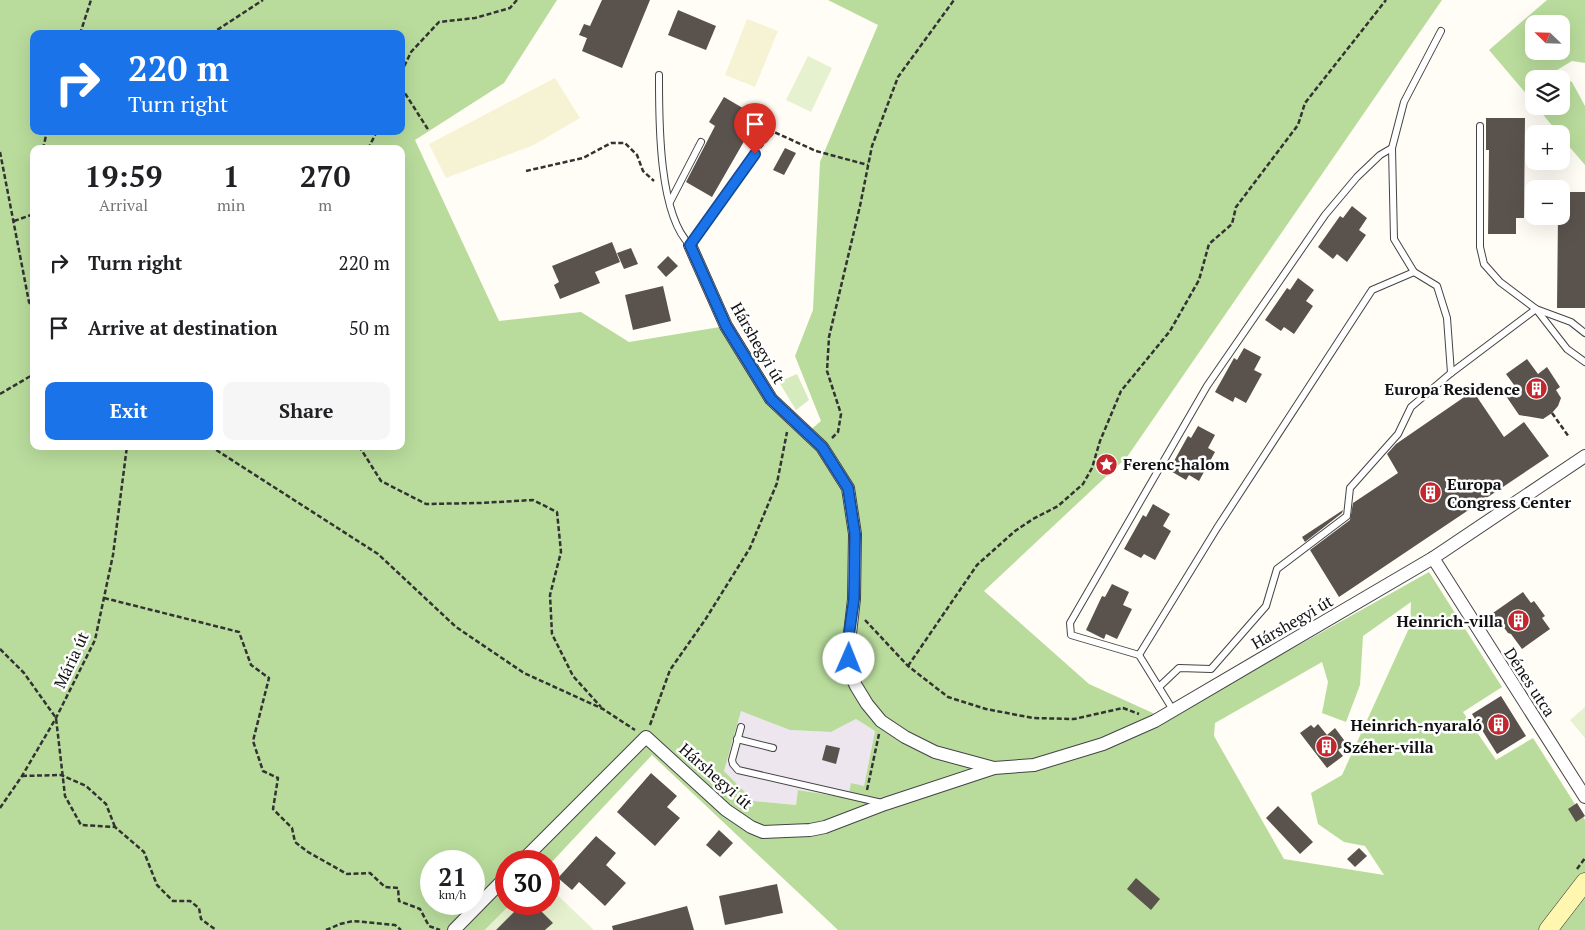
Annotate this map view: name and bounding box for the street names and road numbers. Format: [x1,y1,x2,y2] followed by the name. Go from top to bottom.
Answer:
[726,298,790,388] street label: Hárshegyi út
[1247,590,1337,654] street label: Hárshegyi út
[48,628,94,692] street label: Mária út
[1499,643,1561,721] street label: Dénes utca
[675,738,757,814] street label: Hárshegyi út

